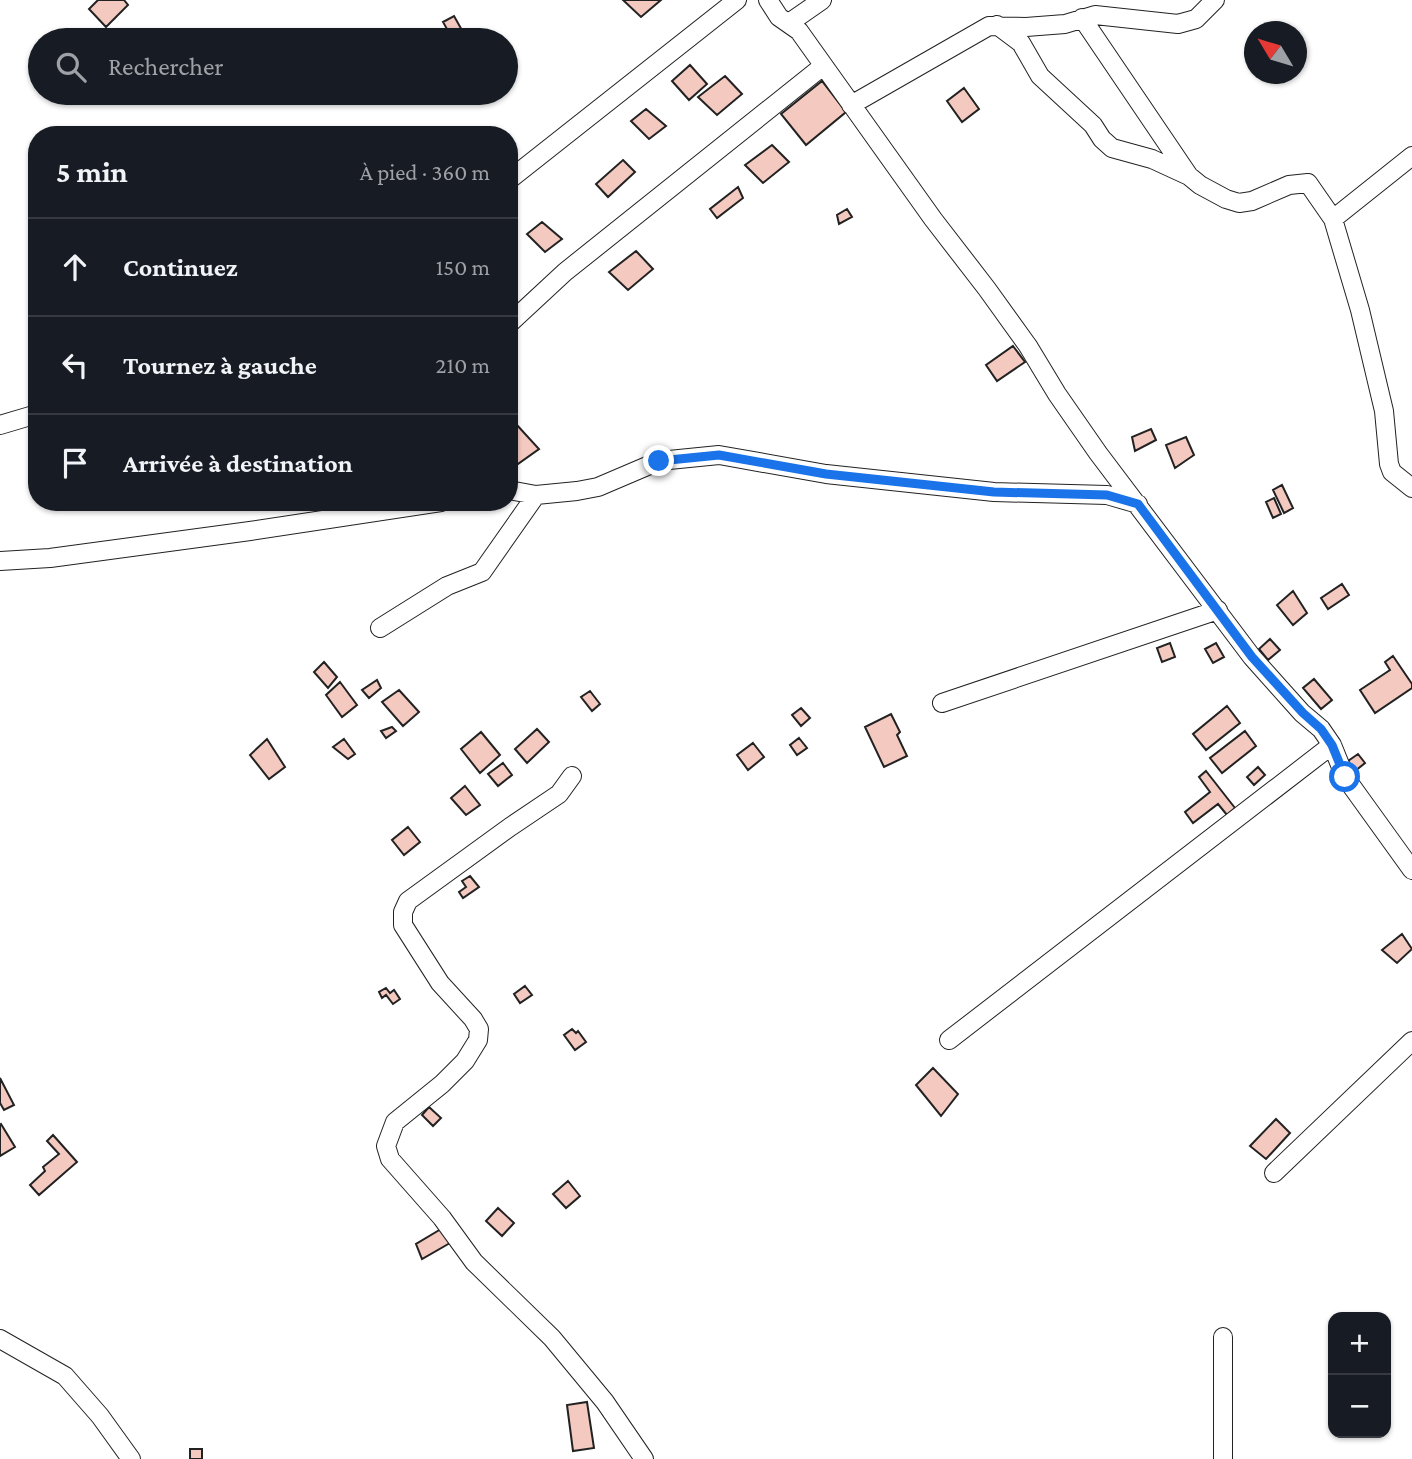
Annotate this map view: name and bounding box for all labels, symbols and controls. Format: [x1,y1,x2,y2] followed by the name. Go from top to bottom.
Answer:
[1244,21,1307,84] north arrow
[28,28,518,105] search box
[52,48,90,86] icon: search
[108,52,224,81] text: Rechercher
[56,155,128,188] text: 5 min
[360,159,490,185] text: À pied · 360 m
[56,248,94,286] icon: ahead
[123,253,238,282] text: Continuez
[436,254,490,280] text: 150 m
[56,346,94,384] icon: left
[123,351,317,380] text: Tournez à gauche
[436,352,490,378] text: 210 m
[56,444,94,482] icon: arrive
[643,445,674,476] route end
[123,449,353,478] text: Arrivée à destination
[1329,761,1360,792] route start
[1328,1312,1391,1438] map controls
[1328,1312,1391,1375] button: +
[1328,1375,1391,1438] button: −

